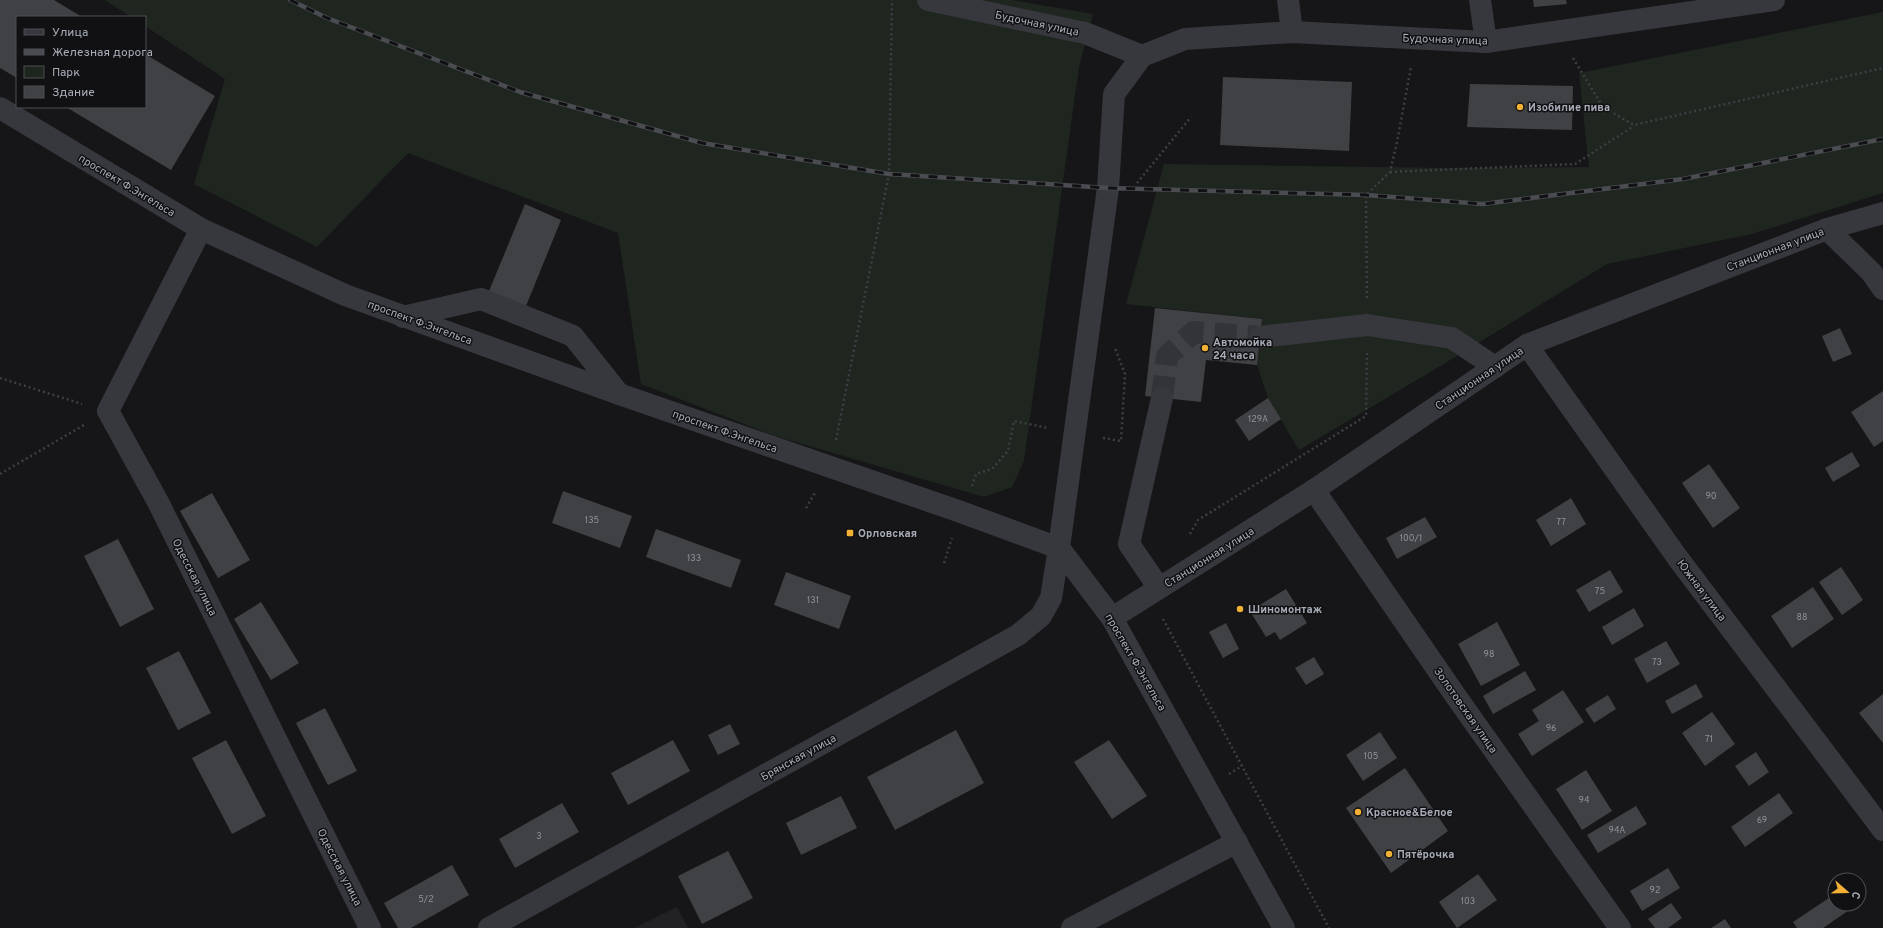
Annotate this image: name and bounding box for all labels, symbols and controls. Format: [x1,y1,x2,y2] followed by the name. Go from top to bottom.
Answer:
[994,8,1080,40] street label: Будочная улица
[16,16,146,108] legend
[52,25,88,41] text: Улица
[1402,32,1488,48] street label: Будочная улица
[52,45,153,61] text: Железная дорога
[52,65,80,81] text: Парк
[52,85,95,101] text: Здание
[1528,101,1610,115] place label: Изобилие пива
[1515,102,1525,112] marker: Изобилие пива
[76,152,177,220] street label: проспект Ф.Энгельса
[1725,225,1826,275] street label: Станционная улица
[366,298,474,348] street label: проспект Ф.Энгельса
[1213,336,1272,363] place label: Автомойка 24 часа
[1200,343,1210,353] marker: Автомойка 24 часа
[1433,344,1527,414] street label: Станционная улица
[670,407,779,457] street label: проспект Ф.Энгельса
[1248,414,1268,425] house number: 129А
[1705,491,1717,502] house number: 90
[585,515,599,526] house number: 135
[1556,517,1566,528] house number: 77
[1162,524,1257,591] street label: Станционная улица
[858,527,917,541] place label: Орловская
[845,528,855,538] marker: Орловская
[1400,533,1422,544] house number: 100/1
[169,536,220,619] street label: Одесская улица
[687,553,701,564] house number: 133
[1673,557,1729,624] street label: Южная улица
[1595,586,1605,597] house number: 75
[807,595,819,606] house number: 131
[1248,603,1323,617] place label: Шиномонтаж
[1235,604,1245,614] marker: Шиномонтаж
[1102,611,1169,714] street label: проспект Ф.Энгельса
[1797,612,1808,623] house number: 88
[1484,649,1494,660] house number: 98
[1652,657,1662,668] house number: 73
[1430,665,1500,756] street label: Золотовская улица
[1546,723,1556,734] house number: 96
[758,731,839,784] street label: Брянская улица
[1705,734,1713,745] house number: 71
[1364,751,1378,762] house number: 105
[1579,795,1590,806] house number: 94
[1366,806,1453,820] place label: Красное&Белое
[1353,807,1363,817] marker: Красное&Белое
[1757,815,1767,826] house number: 69
[1609,825,1625,836] house number: 94А
[314,826,365,909] street label: Одесская улица
[536,831,542,842] house number: 3
[1397,848,1455,862] place label: Пятёрочка
[1384,849,1394,859] marker: Пятёрочка
[1827,872,1867,912] north arrow
[1650,885,1660,896] house number: 92
[1848,889,1863,901] text: С
[418,894,434,905] house number: 5/2
[1461,896,1475,907] house number: 103

